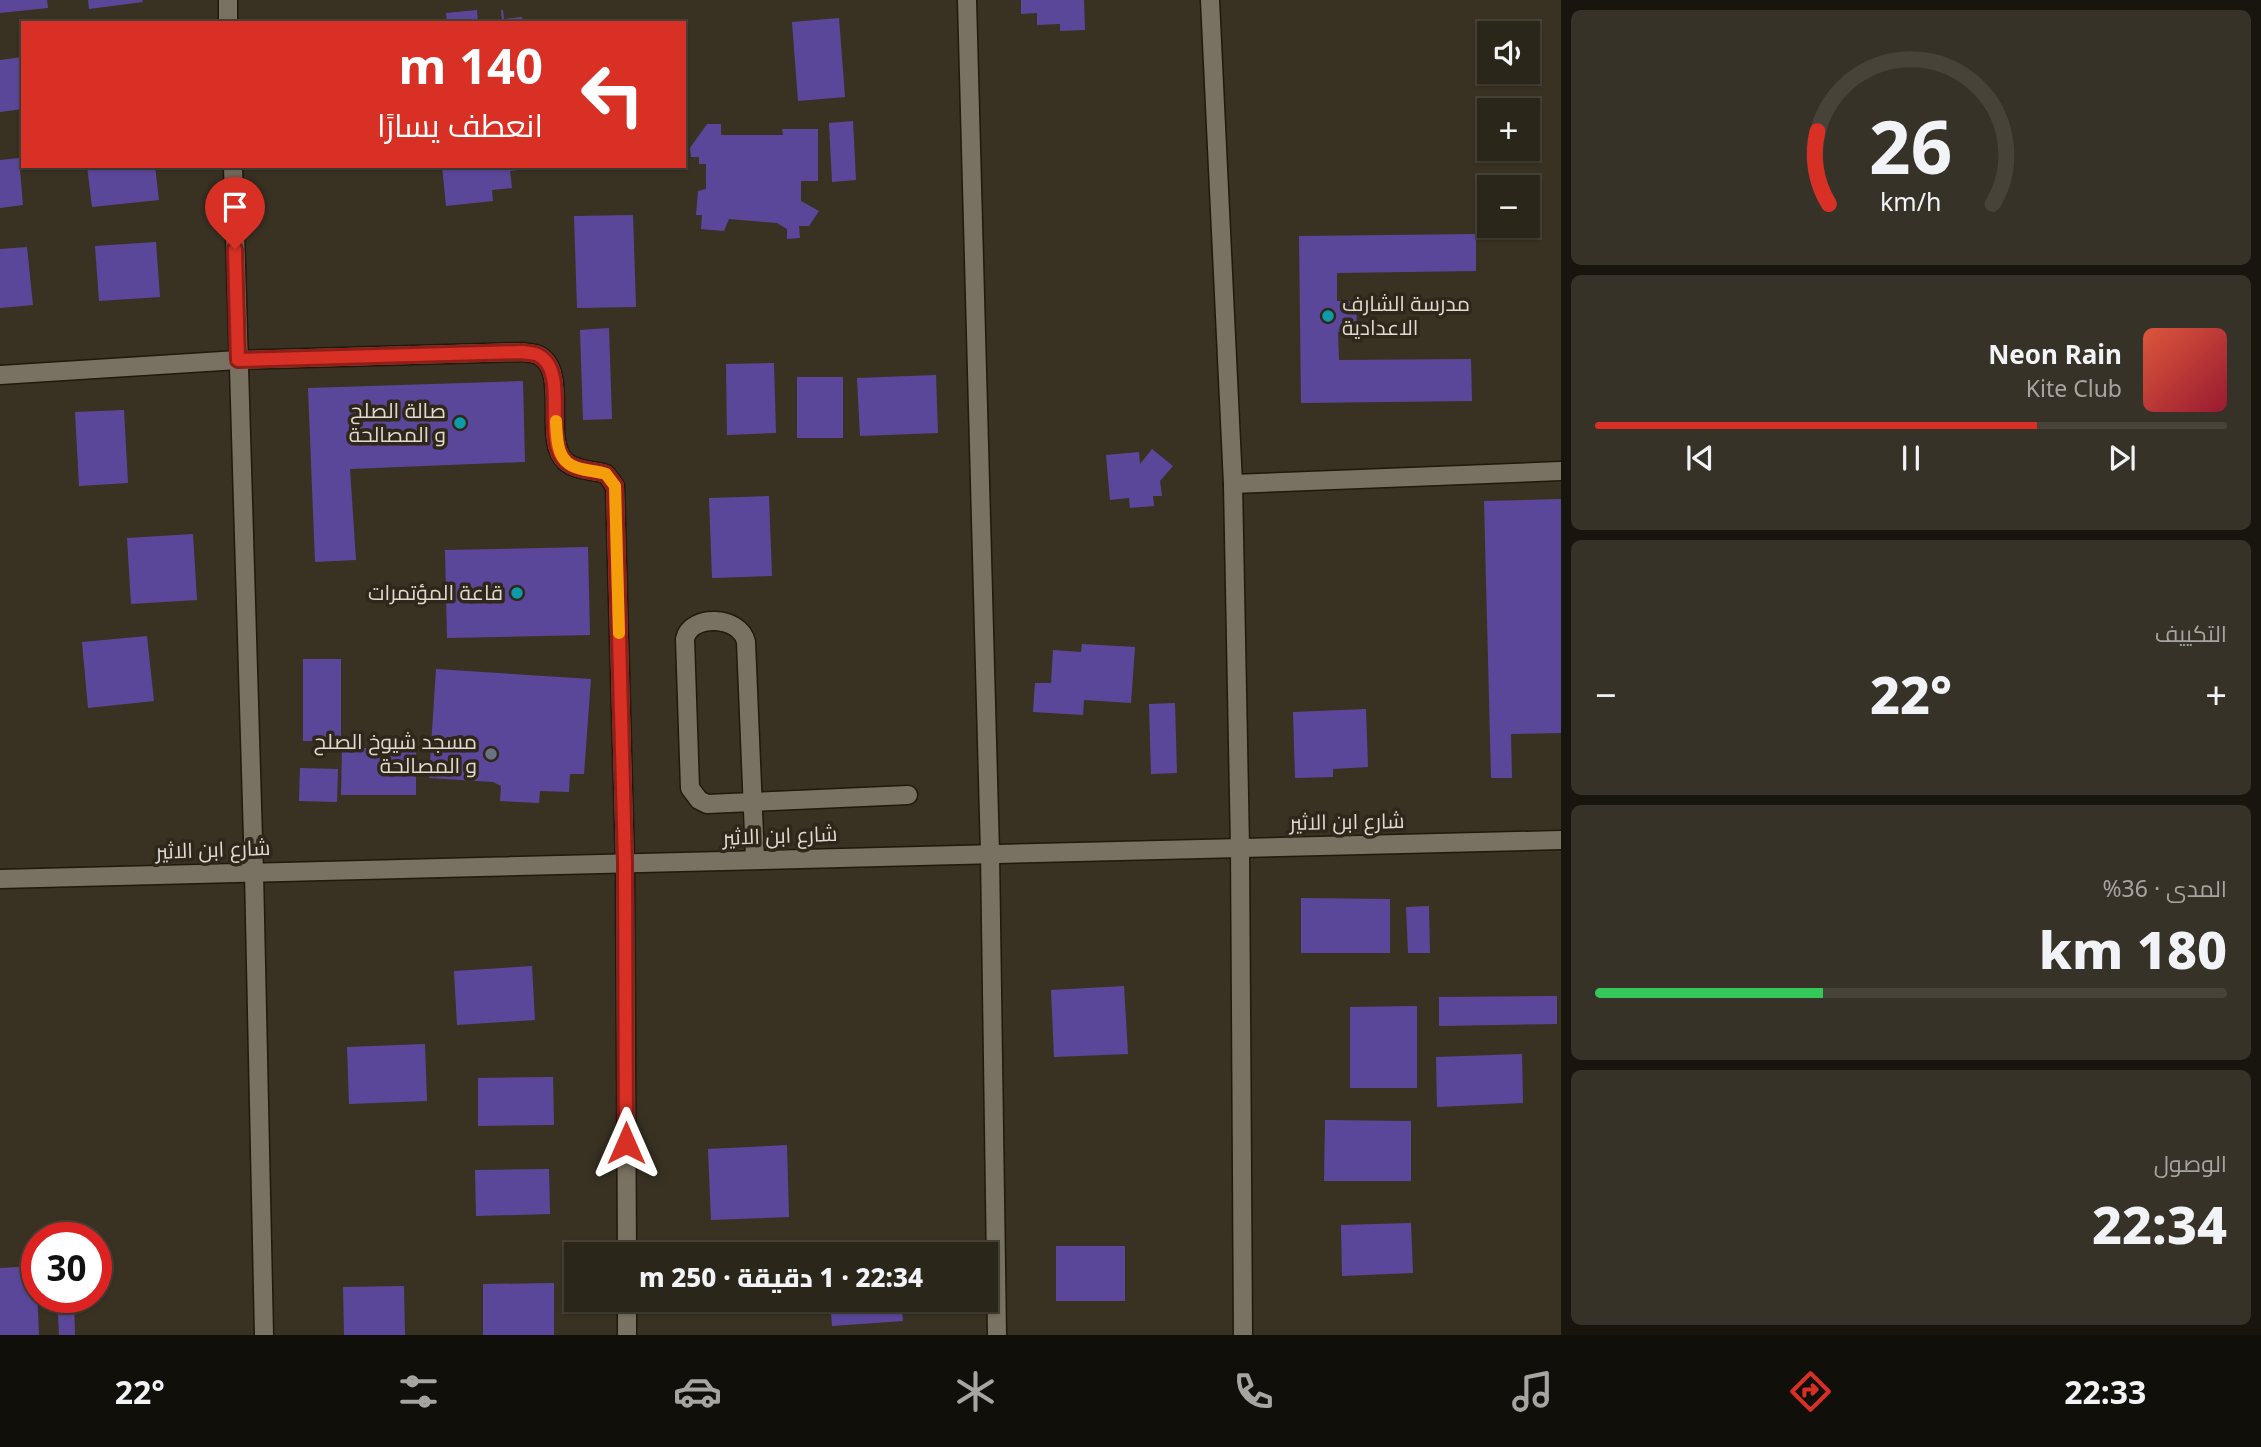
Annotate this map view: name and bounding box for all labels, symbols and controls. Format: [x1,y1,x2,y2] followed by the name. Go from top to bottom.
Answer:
[1477,21,1540,238] map controls
[1477,21,1540,84] button: sound
[398,32,543,98] text: 140 m
[567,49,658,140] icon: left
[1869,96,1953,195] text: 26
[1477,98,1540,161] button: +
[377,103,543,146] text: انعطف يسارًا
[1477,175,1540,238] button: −
[205,177,265,249] pin
[1880,183,1942,217] text: km/h
[216,188,254,226] icon: arrive
[1342,289,1470,341] place label: مدرسة الشارف الاعدادية
[1320,308,1336,324] marker: مدرسة الشارف الاعدادية
[1988,336,2122,372] text: Neon Rain
[2026,372,2122,404] text: Kite Club
[349,396,446,448] place label: صالة الصلح و المصالحة
[452,415,468,431] marker: صالة الصلح و المصالحة
[1681,439,1719,477] icon: previous
[1892,439,1930,477] icon: pause
[2103,439,2141,477] icon: next
[368,578,503,606] place label: قاعة المؤتمرات
[509,585,525,601] marker: قاعة المؤتمرات
[2155,617,2227,649] text: التكييف
[1870,658,1952,729] text: 22°
[1595,668,1617,720] text: −
[2205,668,2227,720] text: +
[314,727,477,779] place label: مسجد شيوخ الصلح و المصالحة
[483,746,499,762] marker: مسجد شيوخ الصلح و المصالحة
[1288,806,1405,837] street label: شارع ابن الاثير
[721,819,838,852] street label: شارع ابن الاثير
[154,833,271,866] street label: شارع ابن الاثير
[2102,872,2227,904] text: المدى · 36%
[2039,913,2227,984] text: 180 km
[589,1106,663,1180] position arrow
[2154,1147,2227,1179] text: الوصول
[2092,1188,2227,1259] text: 22:34
[21,1222,112,1313] speed limit sign: 30
[639,1259,923,1295] text: 22:34 · 1 دقيقة · 250 m
[394,1367,443,1416] icon: filters
[673,1367,722,1416] icon: car
[951,1367,1000,1416] icon: climate
[1229,1367,1278,1416] icon: phone
[1508,1367,1557,1416] icon: music
[1786,1367,1835,1416] icon: directions
[115,1370,165,1413] text: 22°
[2064,1370,2146,1413] text: 22:33

